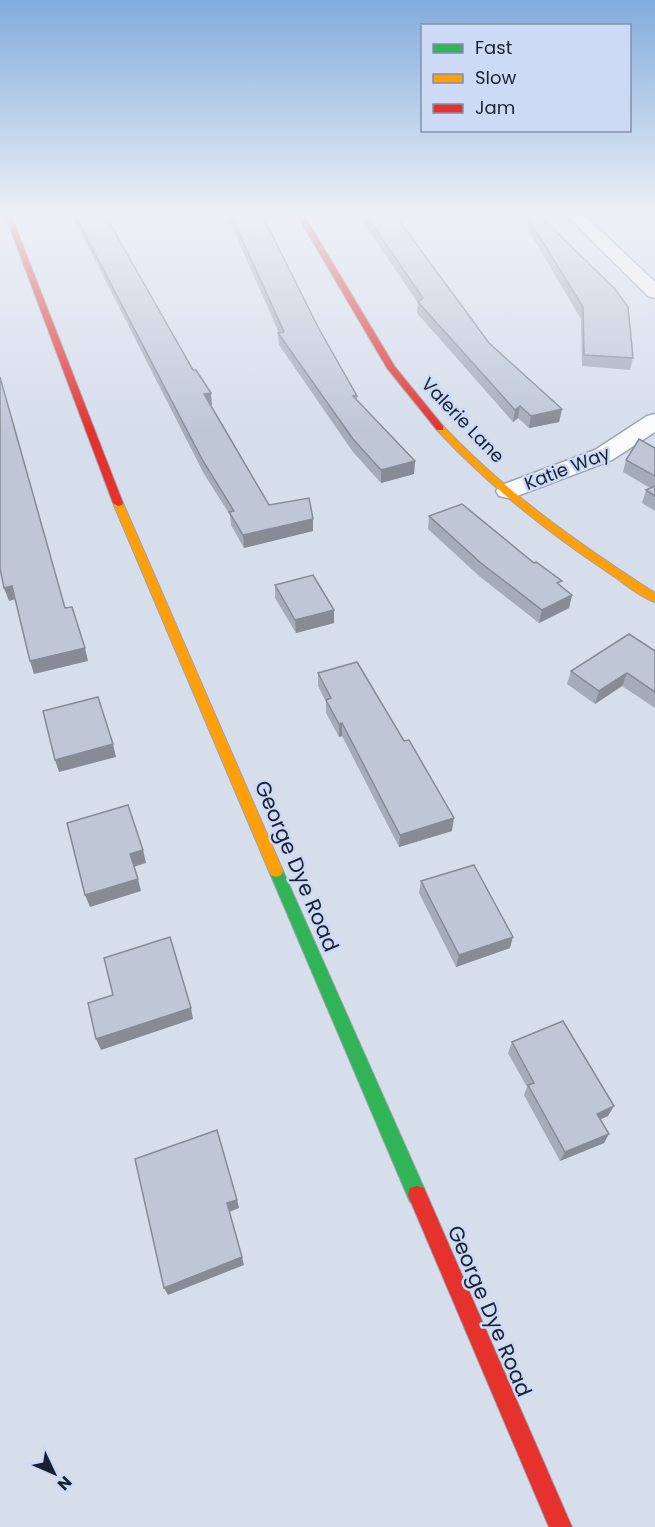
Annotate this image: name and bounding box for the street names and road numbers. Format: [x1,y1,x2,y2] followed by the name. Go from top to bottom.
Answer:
[416,372,510,468] street label: Valerie Lane
[521,440,613,496] street label: Katie Way
[248,776,346,956] street label: George Dye Road
[441,1221,539,1401] street label: George Dye Road

